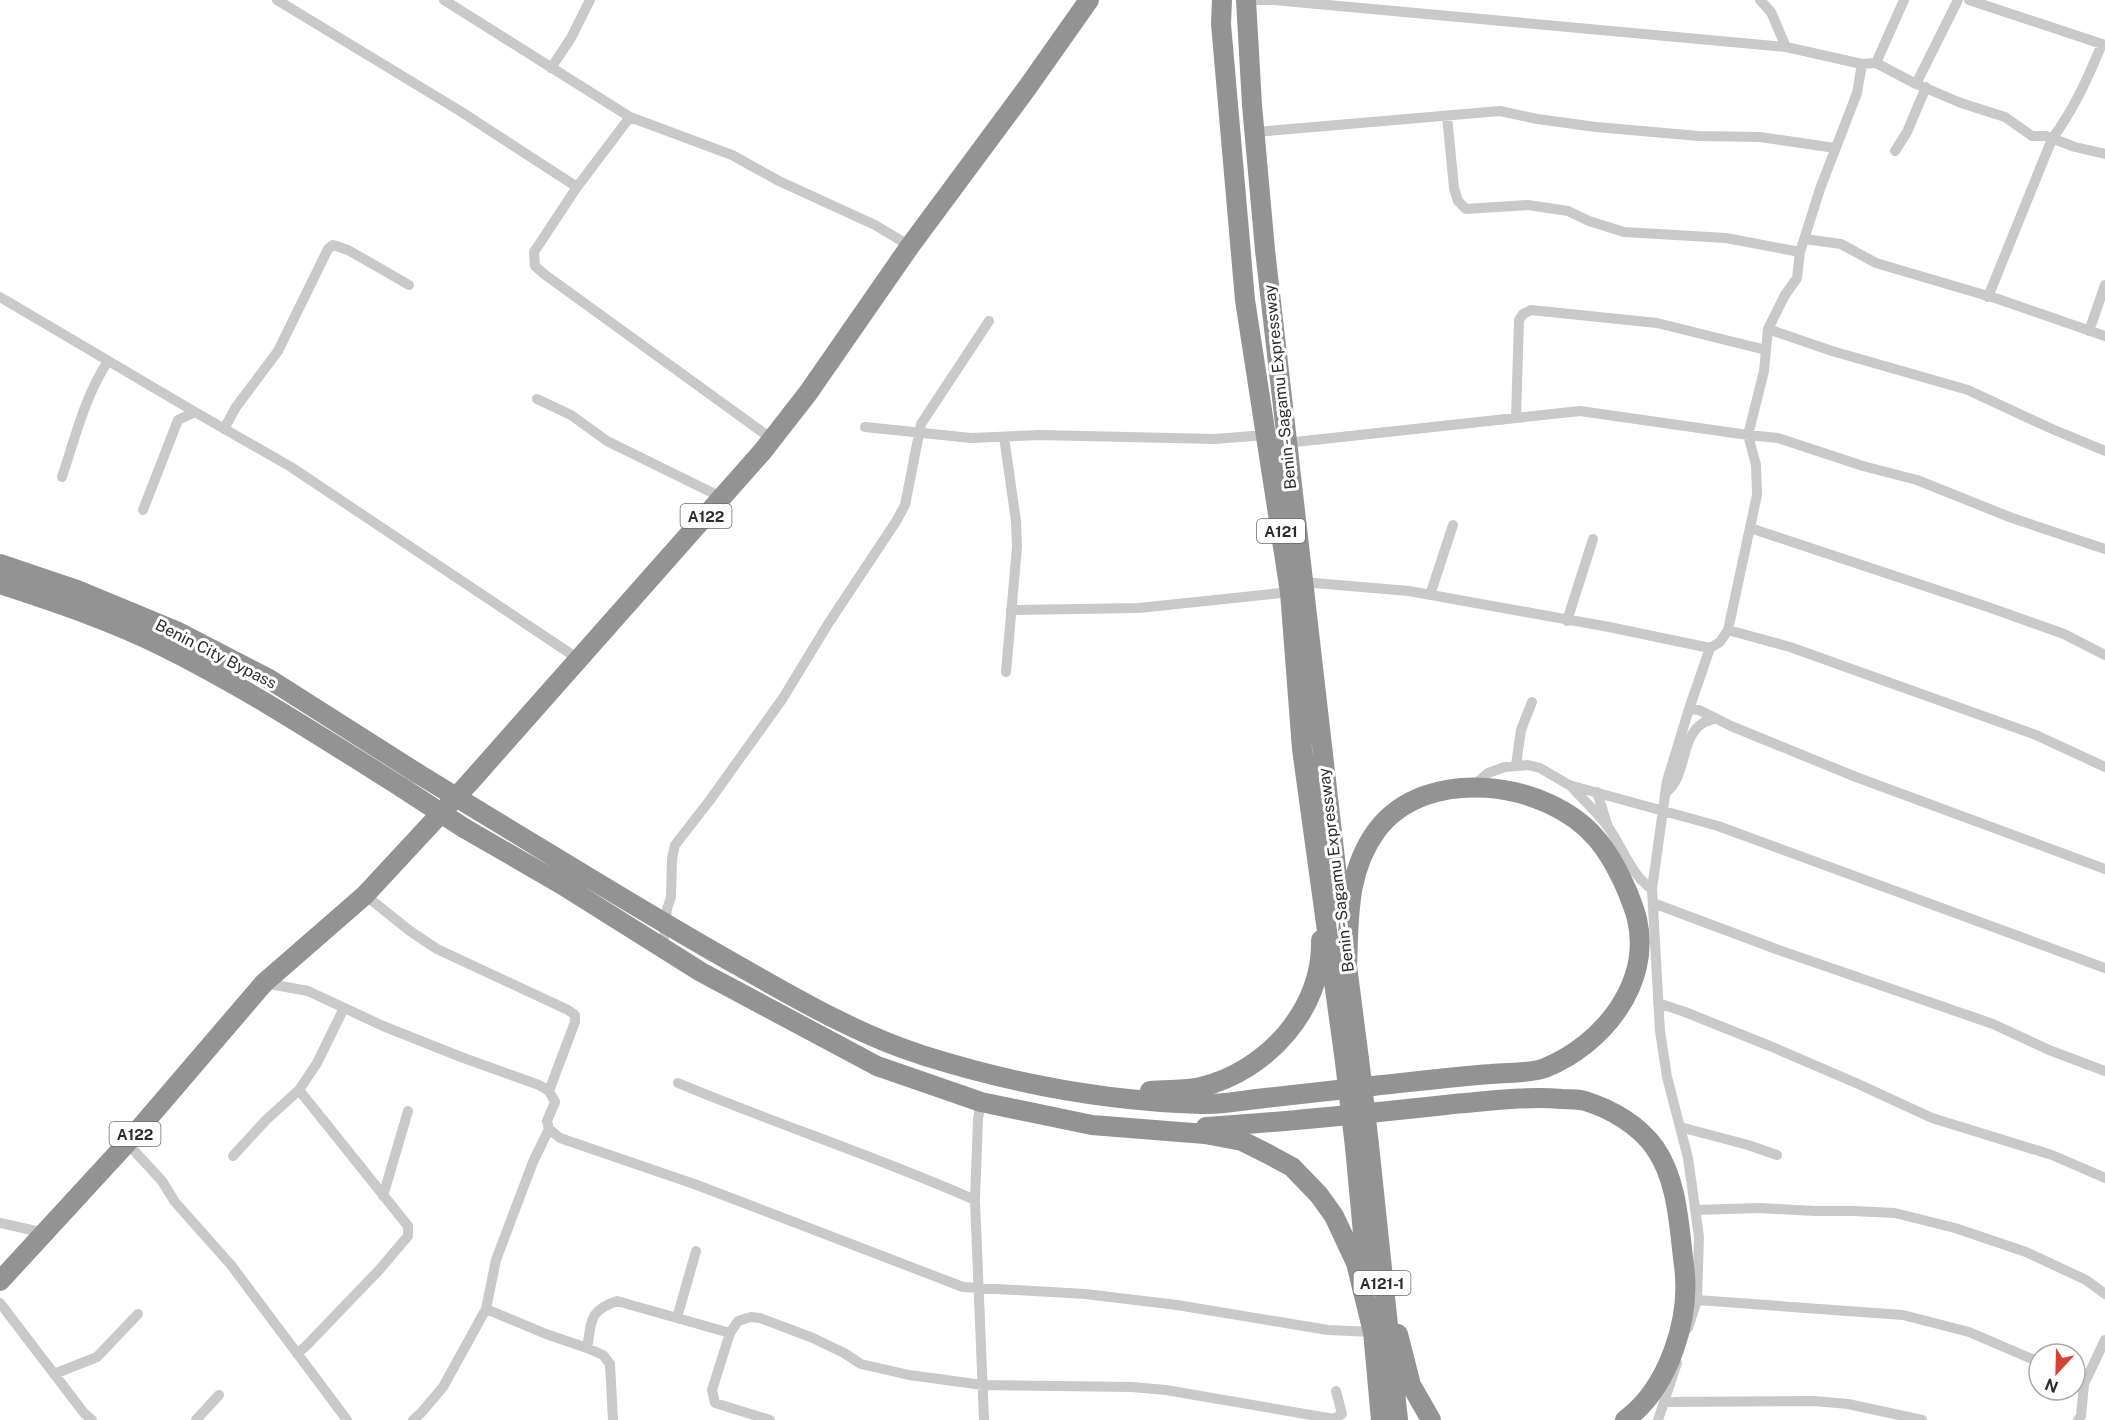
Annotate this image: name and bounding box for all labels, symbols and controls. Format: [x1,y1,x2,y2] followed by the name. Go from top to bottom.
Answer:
[1260,283,1300,490] street label: Benin - Sagamu Expressway
[680,504,732,528] road number: A122
[1257,519,1305,543] road number: A121
[152,615,280,693] street label: Benin City Bypass
[1314,766,1358,973] street label: Benin - Sagamu Expressway
[110,1122,160,1146] road number: A122
[1354,1271,1410,1295] road number: A121-1
[2027,1342,2087,1402] north arrow
[2042,1374,2061,1397] text: N

